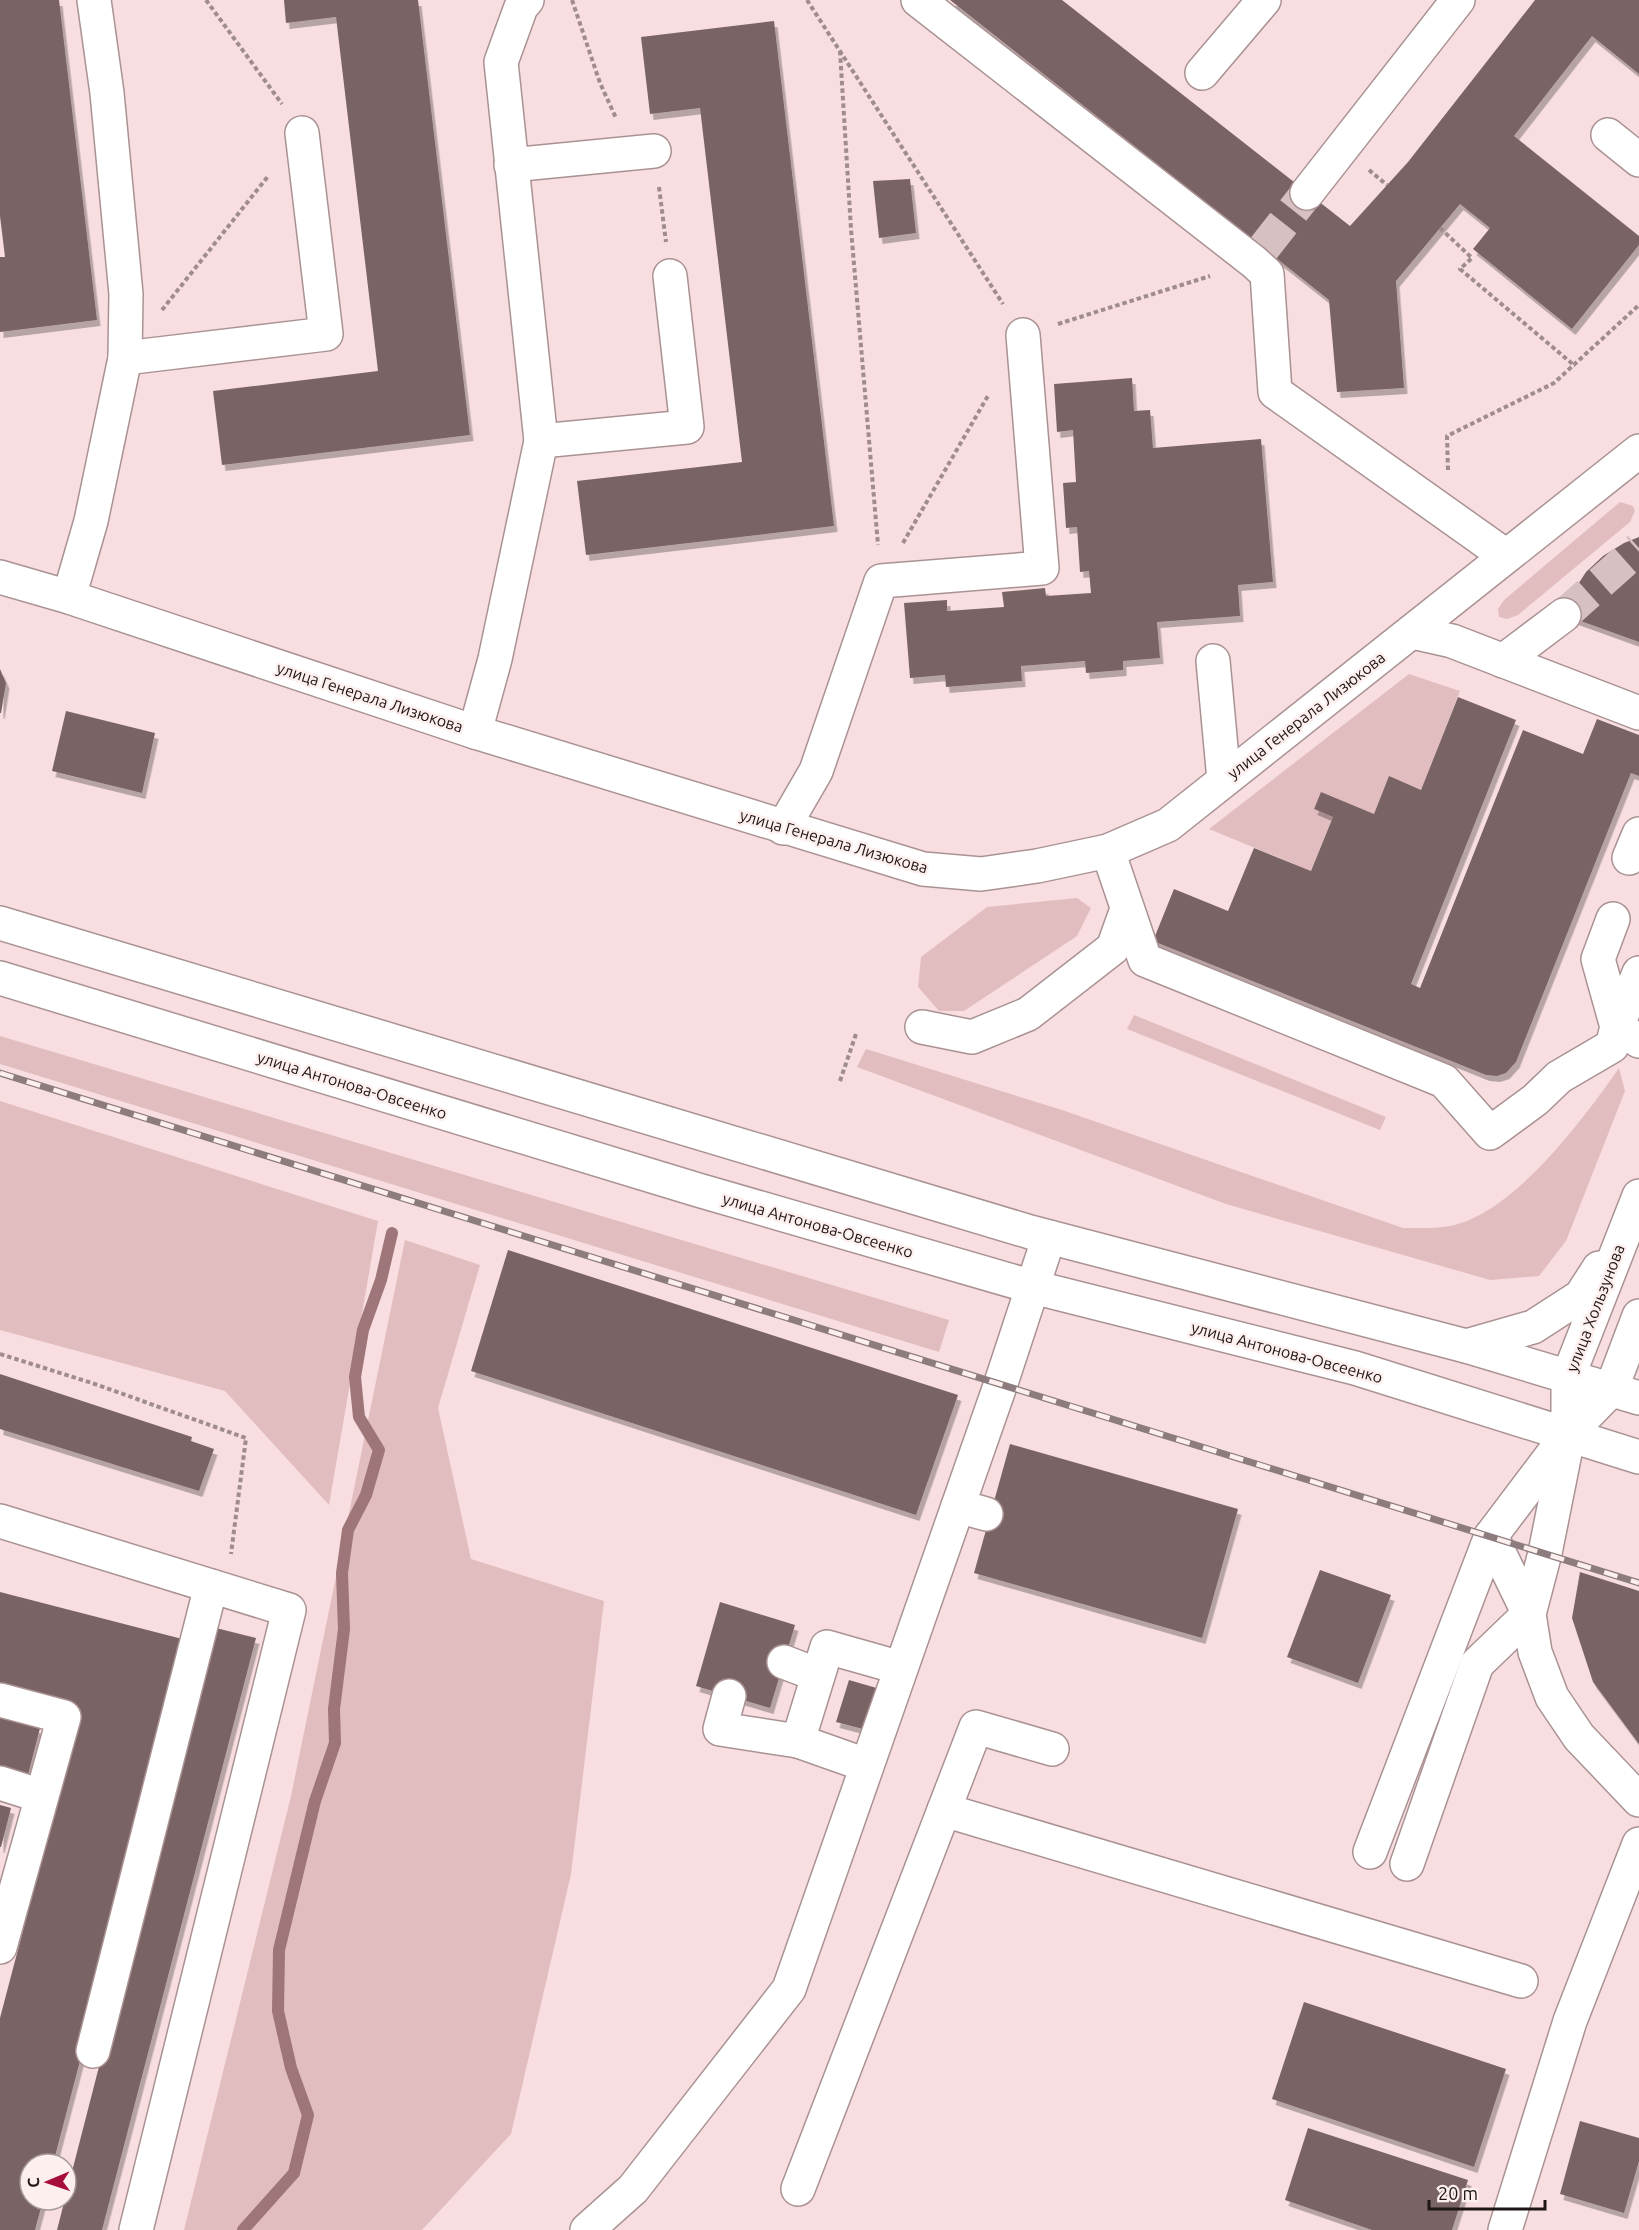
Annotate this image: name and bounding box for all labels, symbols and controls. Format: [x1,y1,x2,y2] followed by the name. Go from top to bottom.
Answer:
[1224,648,1388,782] street label: улица Генерала Лизюкова
[275,658,465,736] street label: улица Генерала Лизюкова
[738,805,930,877] street label: улица Генерала Лизюкова
[255,1048,449,1122] street label: улица Антонова-Овсеенко
[721,1189,915,1261] street label: улица Антонова-Овсеенко
[1562,1242,1628,1374] street label: улица Хользунова
[1189,1318,1385,1386] street label: улица Антонова-Овсеенко
[18,2152,78,2212] north arrow
[1429,2173,1544,2211] scale bar
[24,2177,42,2188] text: С
[1438,2183,1478,2203] text: 20 m

